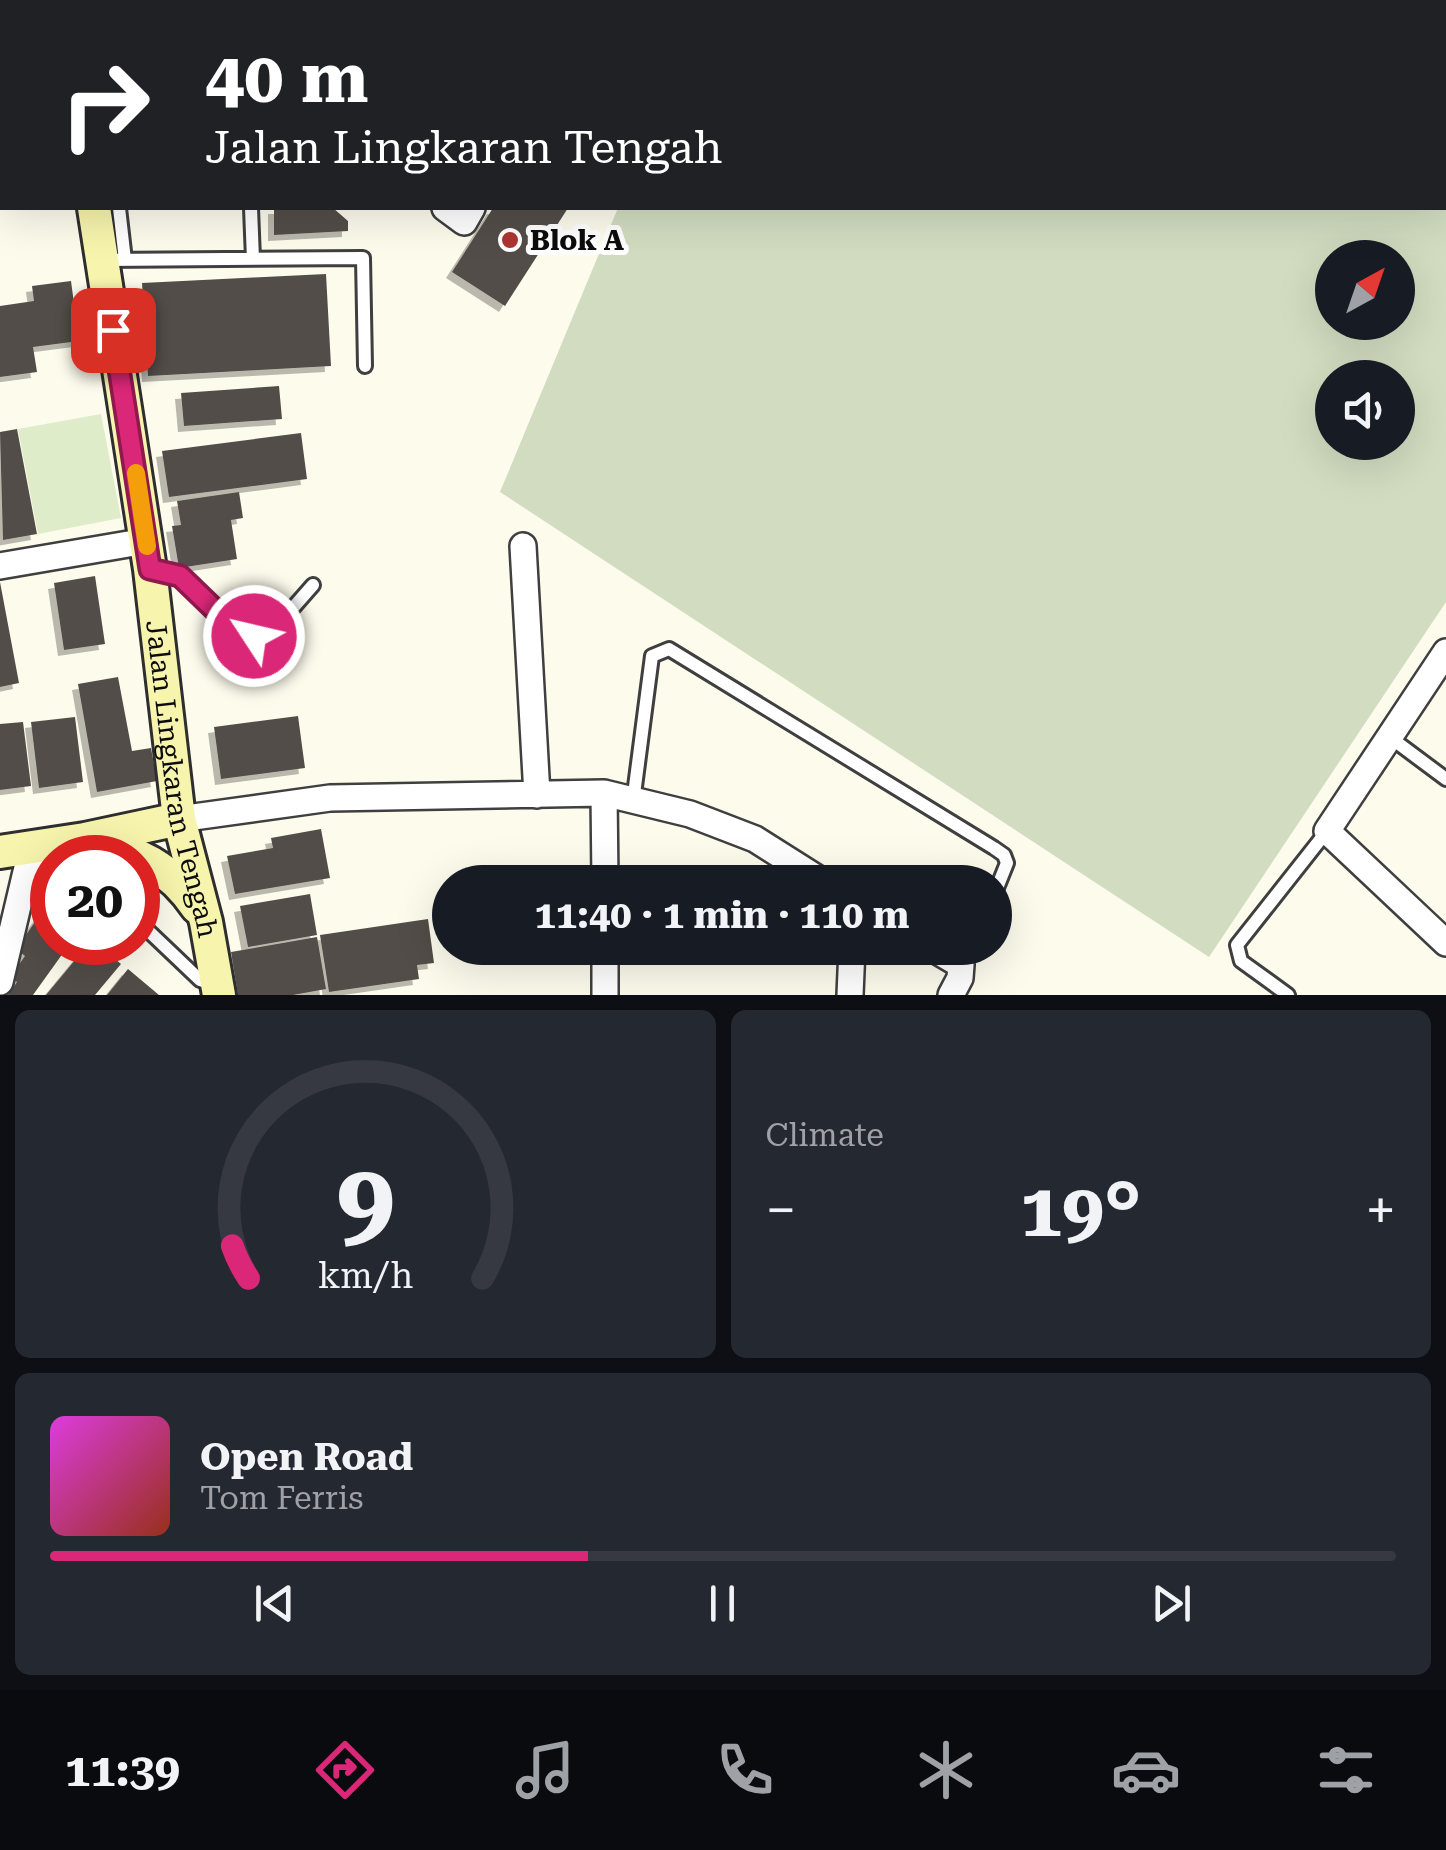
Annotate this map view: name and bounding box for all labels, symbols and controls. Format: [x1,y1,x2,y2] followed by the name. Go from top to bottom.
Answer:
[205,37,369,119] text: 40 m
[40,40,170,170] icon: right
[205,121,723,174] text: Jalan Lingkaran Tengah
[530,224,624,257] place label: Blok A
[499,229,521,251] marker: Blok A
[1315,240,1415,340] north arrow
[1315,240,1415,460] map controls
[71,288,156,373] pin
[86,303,141,358] icon: arrive
[1315,360,1415,460] button: sound
[202,584,306,688] position arrow
[139,618,224,940] street label: Jalan Lingkaran Tengah
[30,835,160,965] speed limit sign: 20
[535,893,909,937] text: 11:40 · 1 min · 110 m
[766,1116,884,1154] text: Climate
[336,1140,394,1261] text: 9
[1020,1166,1141,1254] text: 19°
[766,1178,796,1242] text: −
[1365,1178,1396,1242] text: +
[317,1255,413,1297] text: km/h
[200,1435,413,1479] text: Open Road
[200,1479,363,1517] text: Tom Ferris
[247,1576,302,1631] icon: previous
[695,1576,750,1631] icon: pause
[1144,1576,1199,1631] icon: next
[310,1735,380,1805] icon: directions
[510,1735,580,1805] icon: music
[710,1735,780,1805] icon: phone
[911,1735,981,1805] icon: climate
[1111,1735,1181,1805] icon: car
[1311,1735,1381,1805] icon: filters
[65,1744,180,1797] text: 11:39

